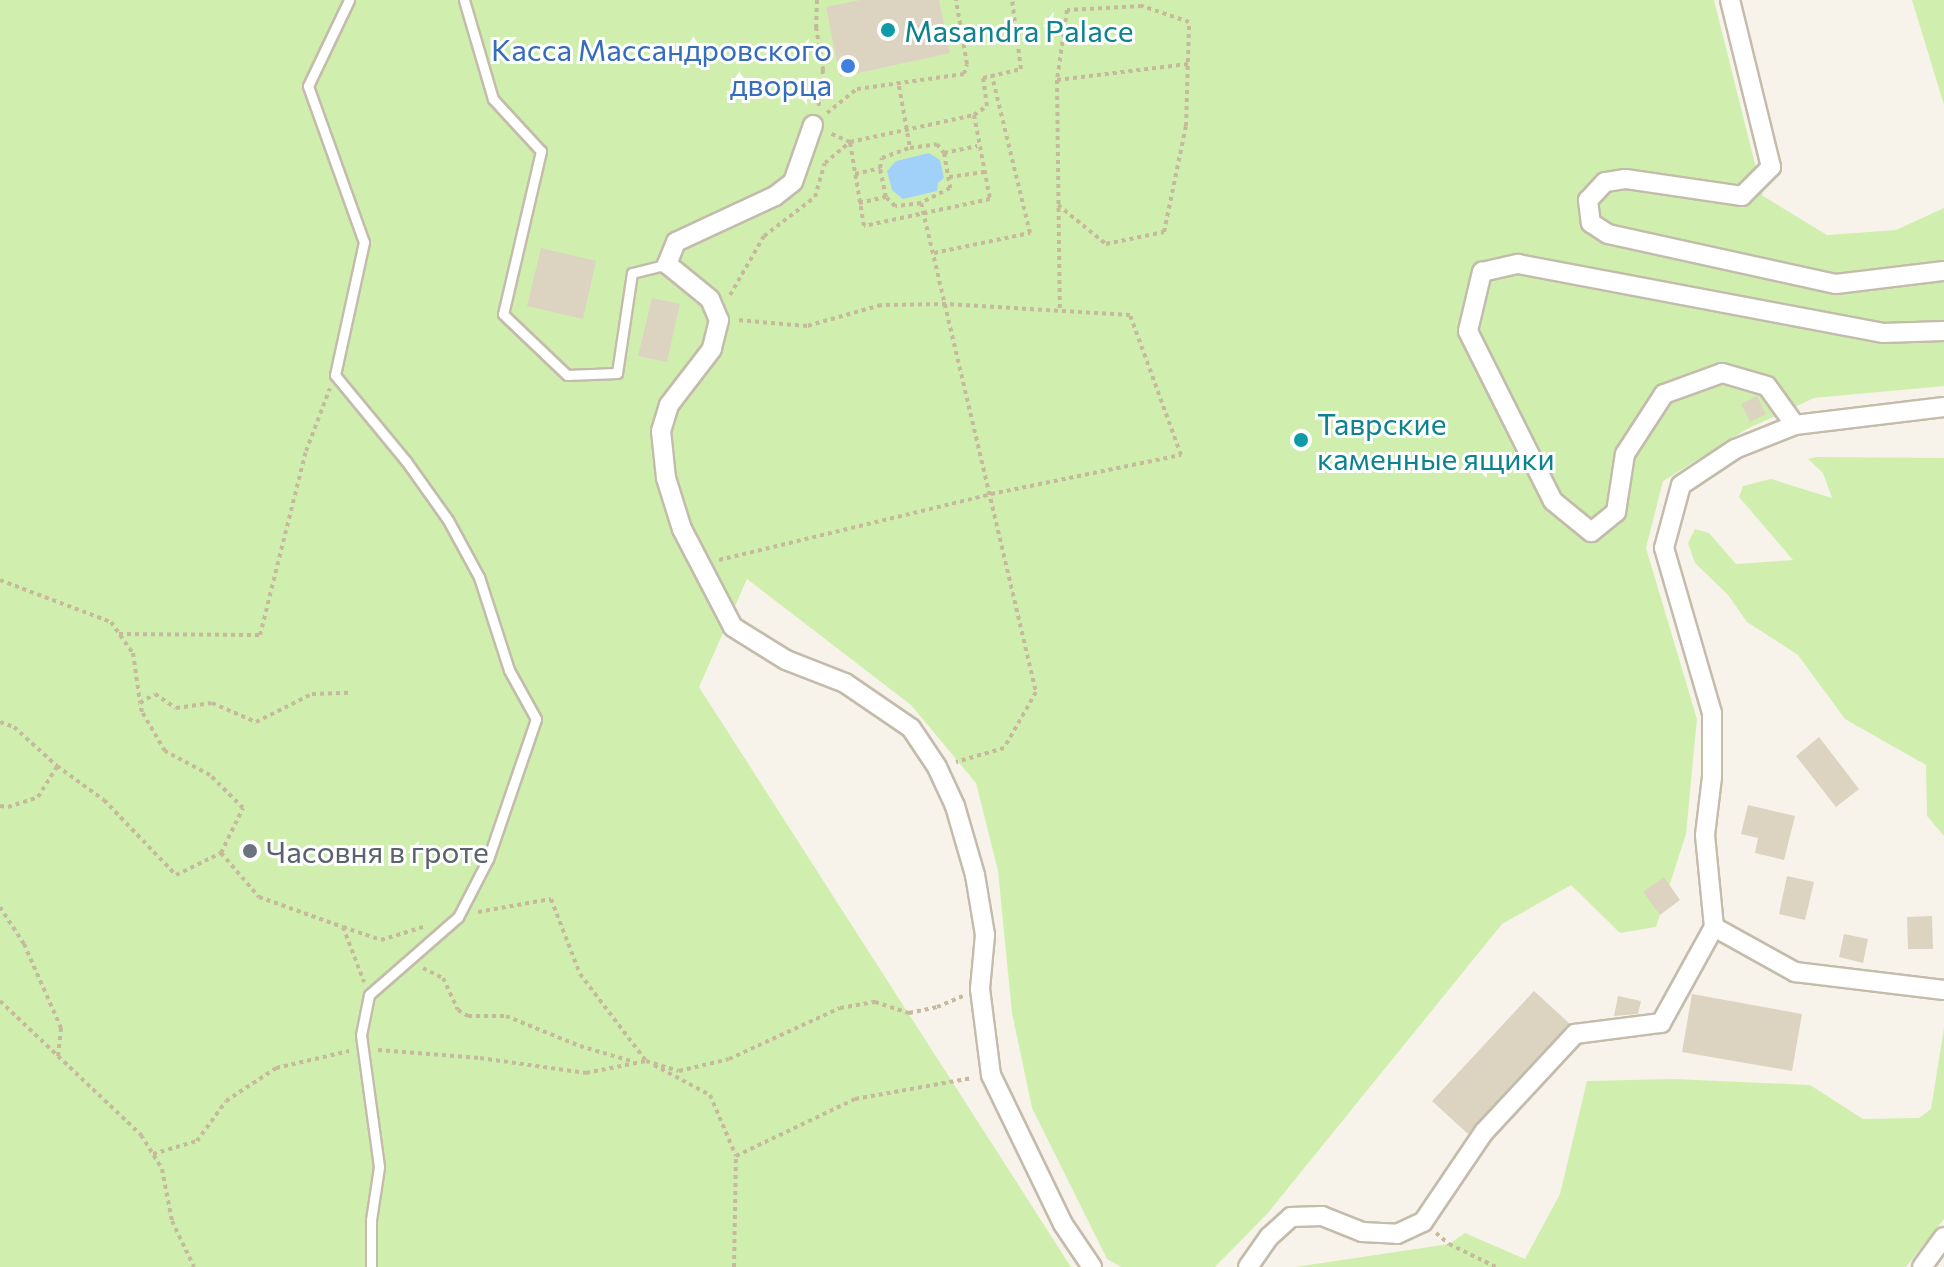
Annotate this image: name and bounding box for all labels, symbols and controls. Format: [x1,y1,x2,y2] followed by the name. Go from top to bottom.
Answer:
[904,12,1134,48] place label: Masandra Palace
[879,21,897,39] marker: Masandra Palace
[491,31,832,102] place label: Касса Массандровского дворца
[839,57,857,75] marker: Касса Массандровского дворца
[1317,405,1555,476] place label: Таврские каменные ящики
[1292,431,1310,449] marker: Таврские каменные ящики
[266,833,489,869] place label: Часовня в гроте
[241,842,259,860] marker: Часовня в гроте

